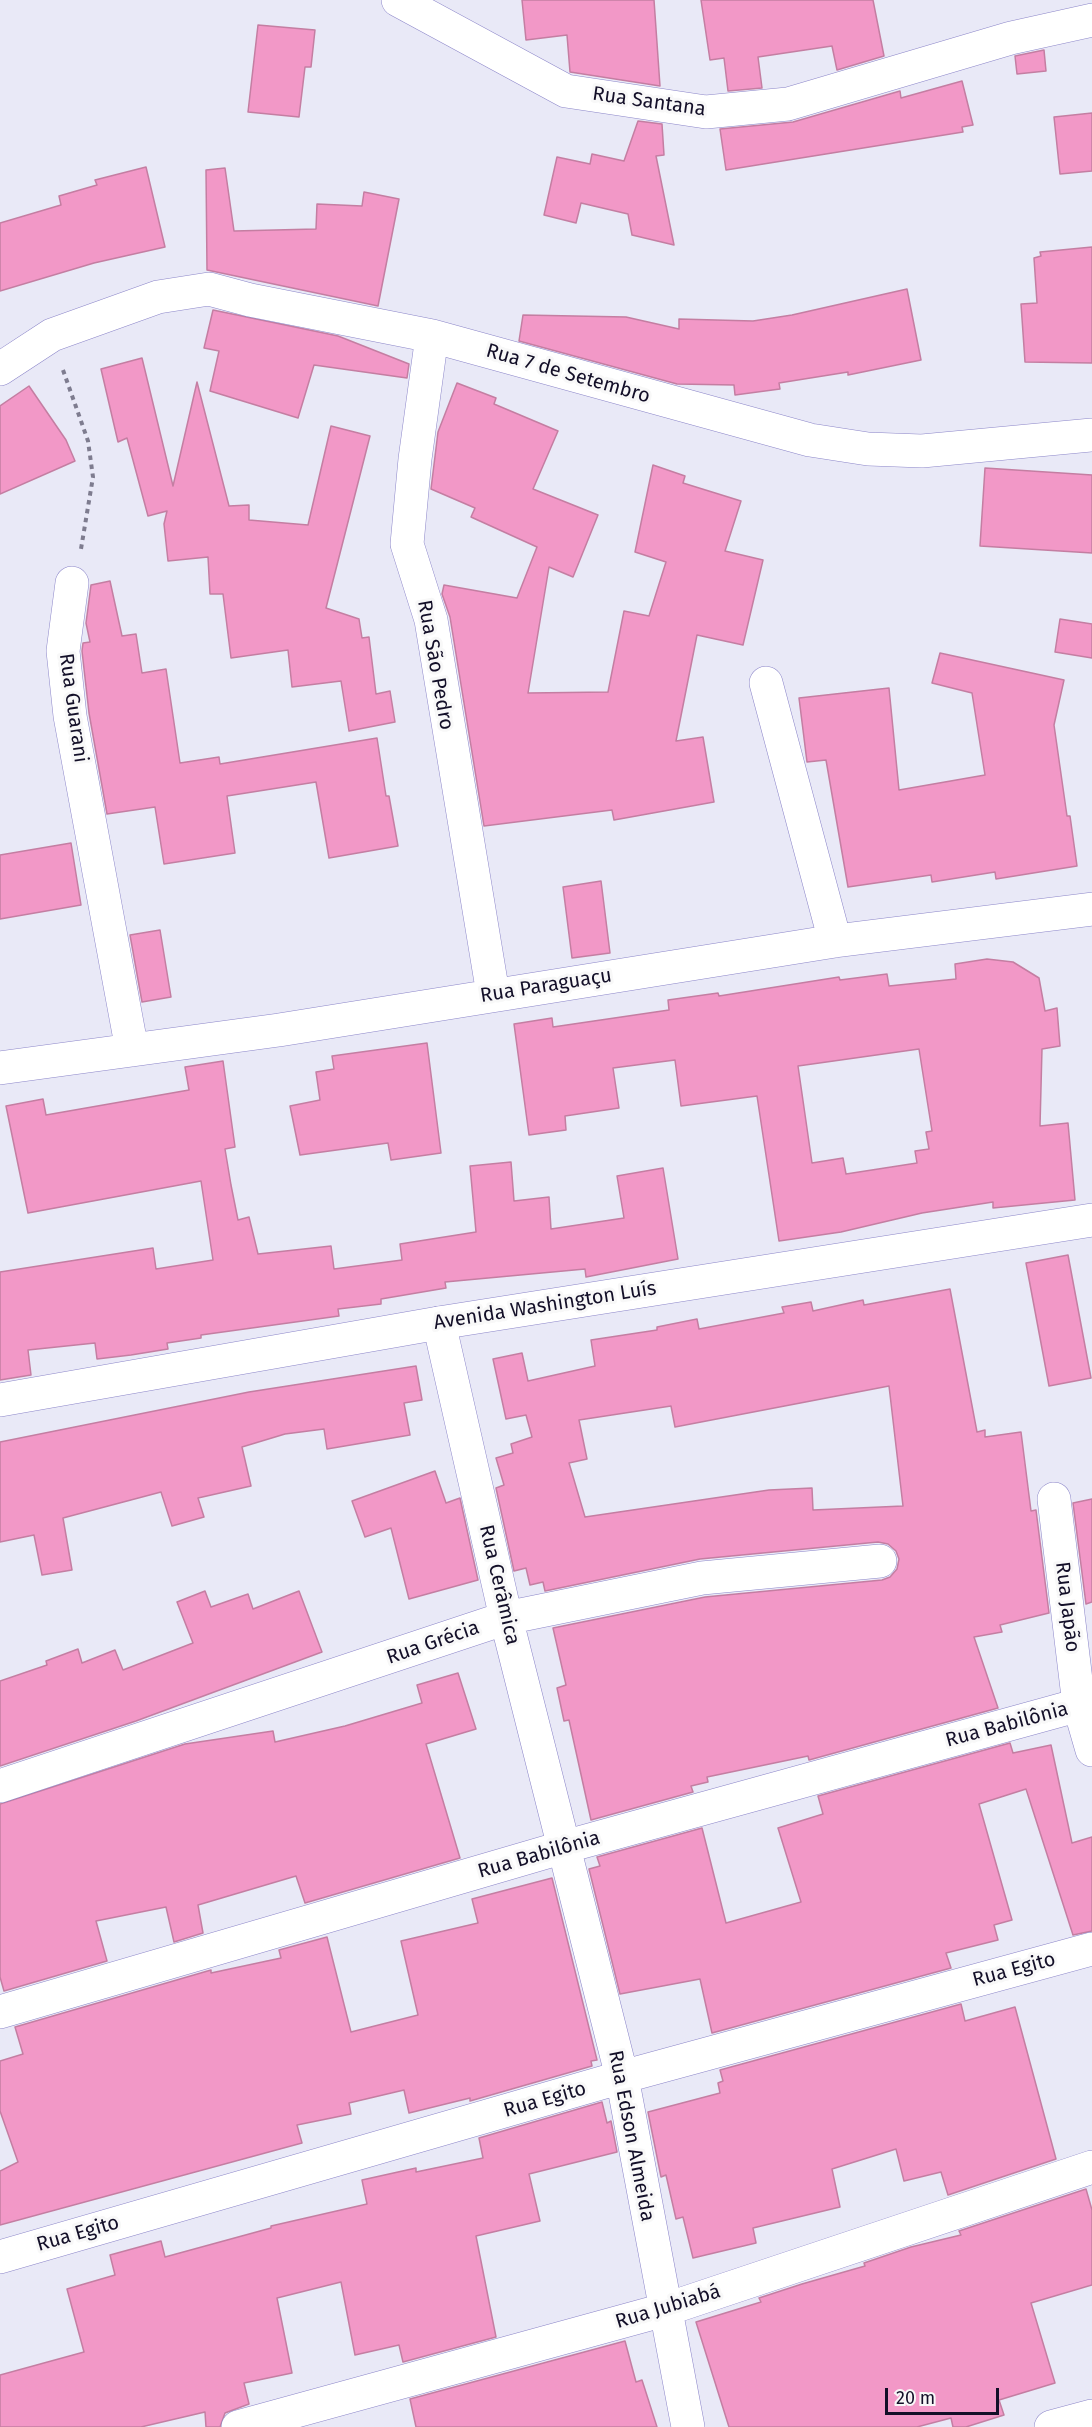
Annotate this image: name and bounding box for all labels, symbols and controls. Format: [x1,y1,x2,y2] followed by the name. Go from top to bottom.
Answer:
[591,82,707,122] street label: Rua Santana
[483,339,653,409] street label: Rua 7 de Setembro
[412,598,458,732] street label: Rua São Pedro
[53,652,93,764] street label: Rua Guarani
[479,964,613,1008] street label: Rua Paraguaçu
[432,1277,658,1335] street label: Avenida Washington Luís
[474,1523,524,1647] street label: Rua Cerâmica
[1050,1560,1084,1654] street label: Rua Japão
[383,1616,483,1670] street label: Rua Grécia
[943,1697,1071,1753] street label: Rua Babilônia
[475,1826,603,1884] street label: Rua Babilônia
[970,1947,1058,1993] street label: Rua Egito
[603,2048,659,2224] street label: Rua Edson Almeida
[501,2077,589,2123] street label: Rua Egito
[34,2211,122,2257] street label: Rua Egito
[613,2280,723,2334] street label: Rua Jubiabá
[888,2376,1002,2414] scale bar
[896,2387,935,2409] text: 20 m

